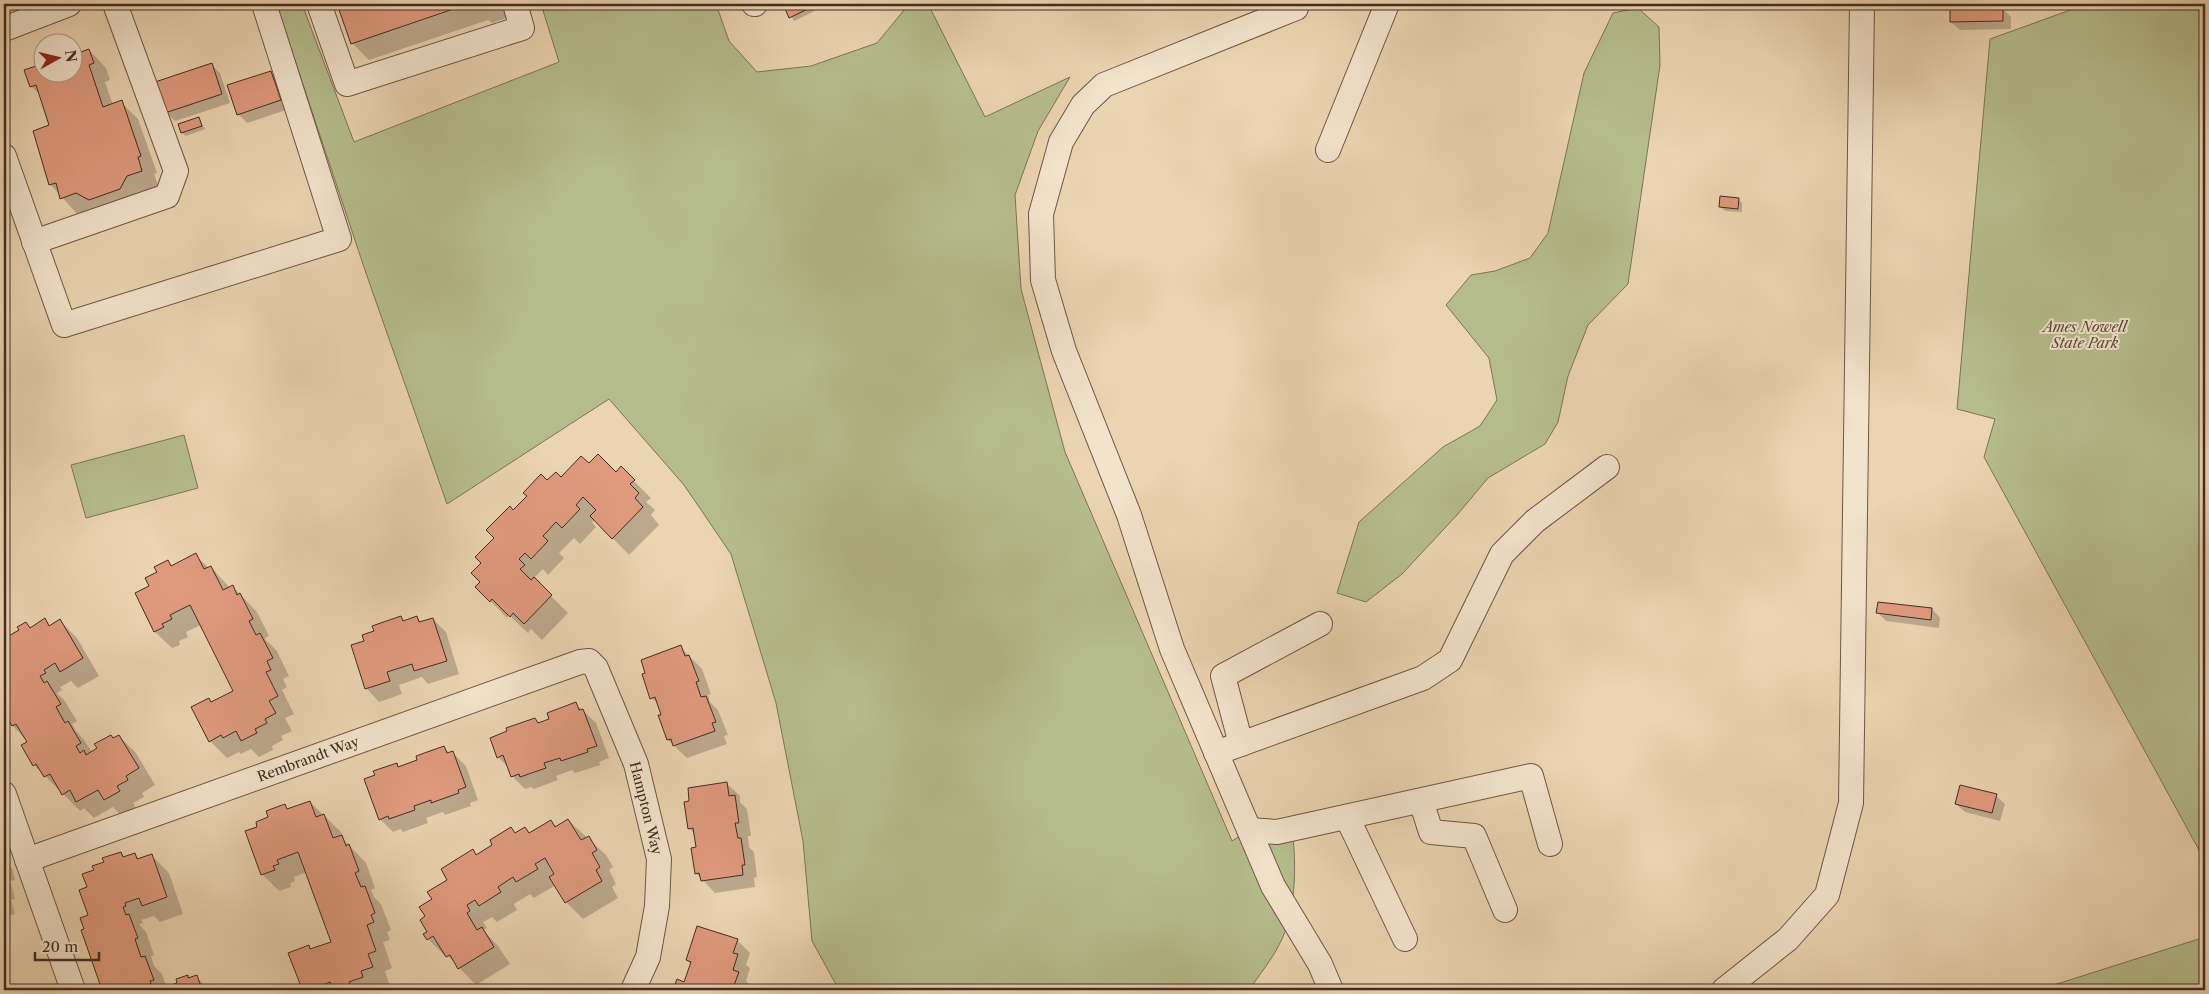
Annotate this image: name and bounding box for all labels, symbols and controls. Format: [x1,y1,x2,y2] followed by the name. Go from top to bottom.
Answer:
[32,32,82,82] north arrow
[61,49,81,63] text: N
[2041,318,2129,352] park label: Ames Nowell State Park
[255,732,362,786] street label: Rembrandt Way
[626,760,666,857] street label: Hampton Way
[35,929,99,961] scale bar
[42,937,78,956] text: 20 m

